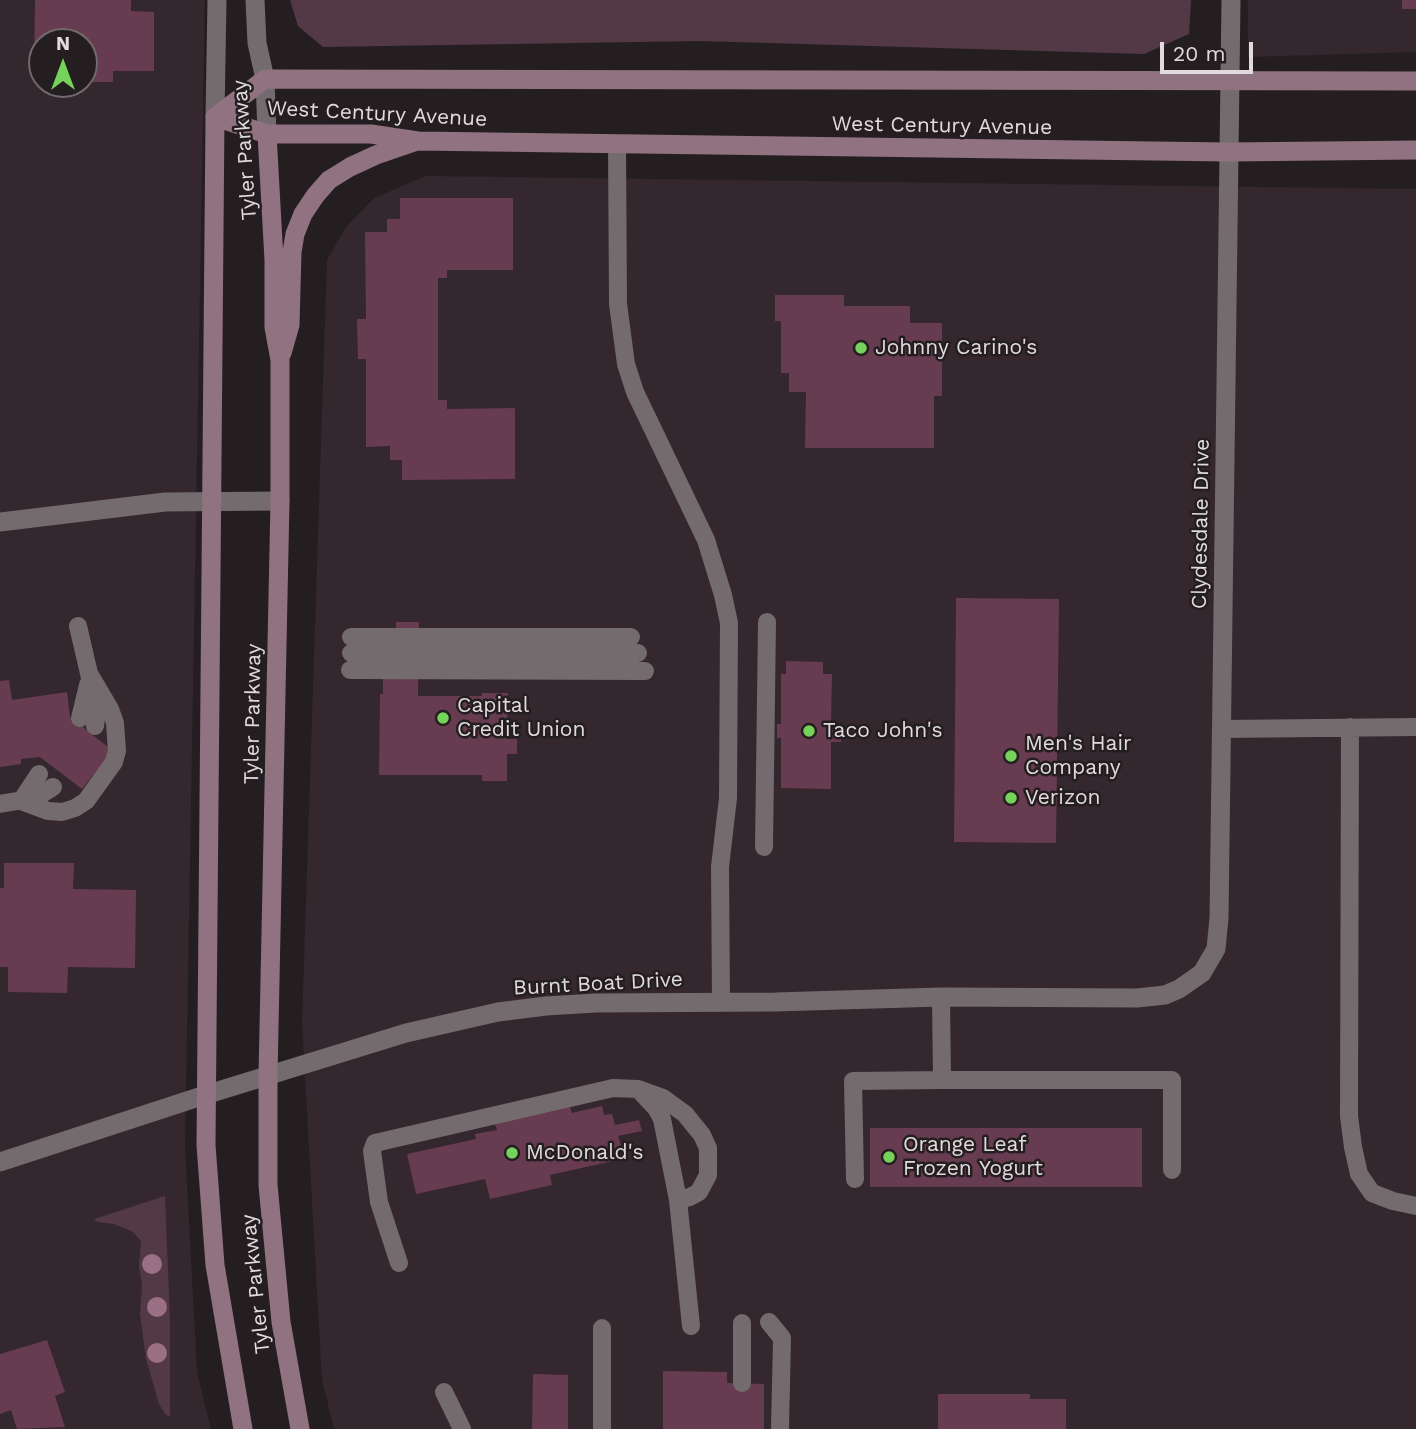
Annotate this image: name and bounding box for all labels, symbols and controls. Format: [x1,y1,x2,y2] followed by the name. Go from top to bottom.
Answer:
[28,28,98,98] north arrow
[1164,28,1257,72] scale bar
[56,32,70,55] text: N
[1173,41,1225,66] text: 20 m
[228,79,262,221] street label: Tyler Parkway
[266,96,488,132] street label: West Century Avenue
[832,111,1052,141] street label: West Century Avenue
[875,335,1037,361] place label: Johnny Carino's
[853,340,869,356] marker: Johnny Carino's
[1187,439,1215,609] street label: Clydesdale Drive
[239,643,267,785] street label: Tyler Parkway
[457,693,585,743] place label: Capital Credit Union
[435,710,451,726] marker: Capital Credit Union
[823,718,942,744] place label: Taco John's
[801,723,817,739] marker: Taco John's
[1025,731,1132,781] place label: Men's Hair Company
[1003,748,1019,764] marker: Men's Hair Company
[1025,785,1101,811] place label: Verizon
[1003,790,1019,806] marker: Verizon
[512,967,684,1001] street label: Burnt Boat Drive
[903,1132,1043,1182] place label: Orange Leaf Frozen Yogurt
[526,1140,643,1166] place label: McDonald's
[504,1145,520,1161] marker: McDonald's
[881,1149,897,1165] marker: Orange Leaf Frozen Yogurt
[236,1213,276,1355] street label: Tyler Parkway

